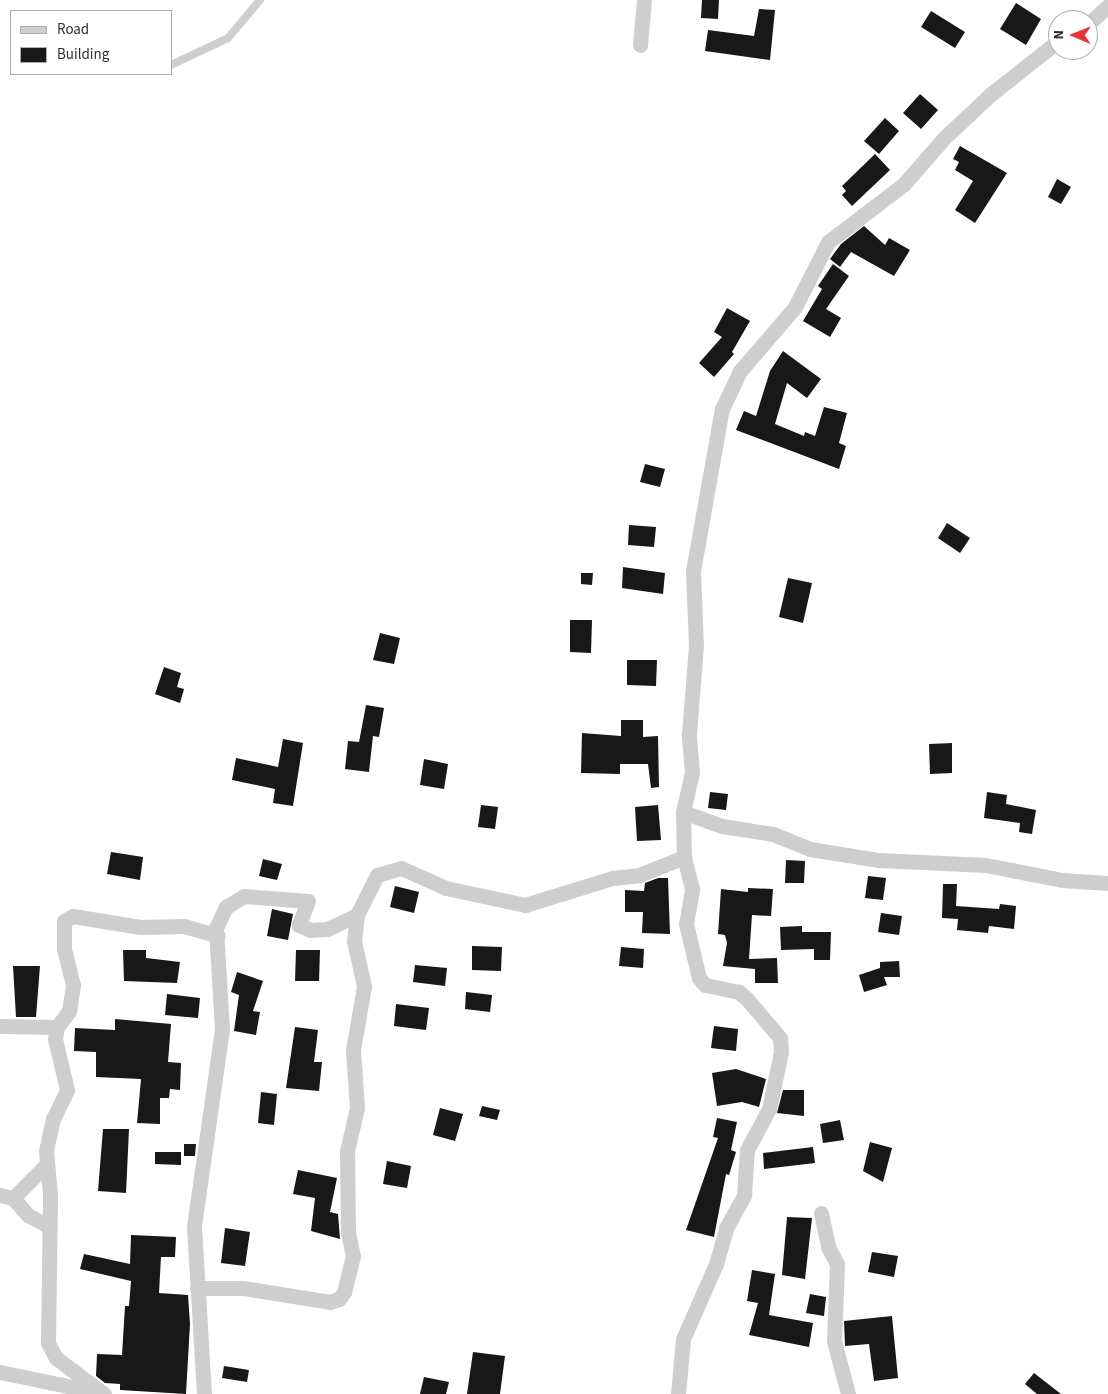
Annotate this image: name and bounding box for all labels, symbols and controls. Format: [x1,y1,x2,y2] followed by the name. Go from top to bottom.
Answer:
[10,10,172,75] legend
[1048,10,1098,60] north arrow
[57,19,89,40] text: Road
[1049,30,1069,40] text: N
[57,44,109,65] text: Building

